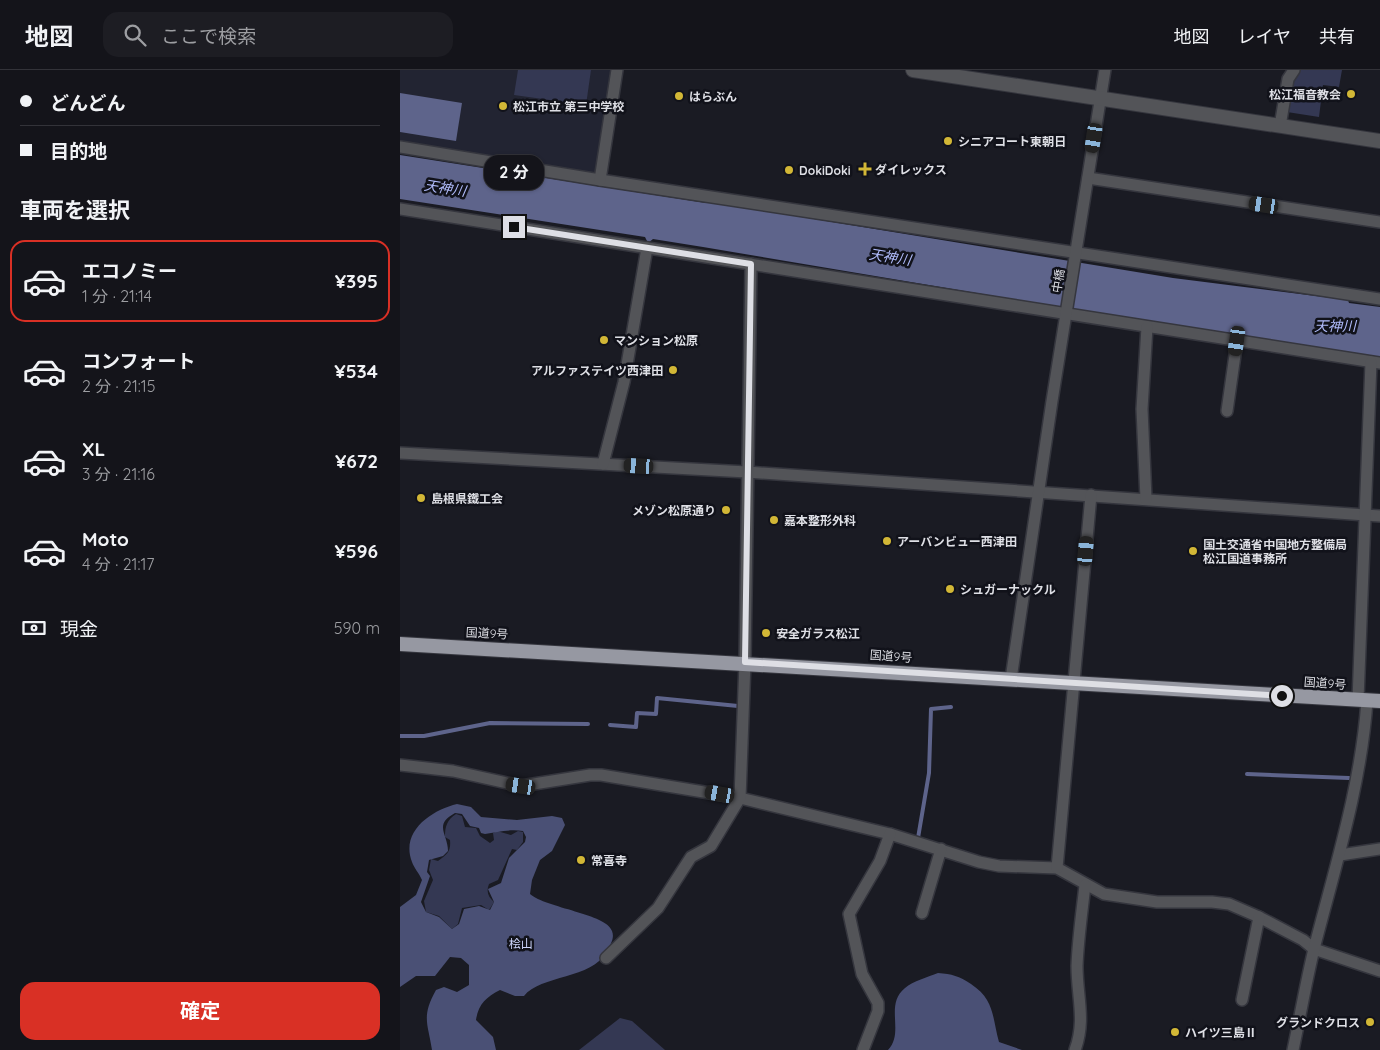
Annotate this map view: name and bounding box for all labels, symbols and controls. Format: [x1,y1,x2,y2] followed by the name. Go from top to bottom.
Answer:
[103,12,453,57] search box
[25,21,73,51] text: 地図
[121,21,149,49] icon: search
[161,24,256,48] text: ここで検索
[1174,25,1210,48] text: 地図
[1238,25,1291,48] text: レイヤ
[1319,25,1355,48] text: 共有
[1269,87,1341,102] place label: 松江福音教会
[1345,88,1357,100] marker: 松江福音教会
[689,89,737,104] place label: はらぶん
[673,90,685,102] marker: はらぶん
[50,91,125,115] text: どんどん
[513,99,624,114] place label: 松江市立 第三中学校
[497,100,509,112] marker: 松江市立 第三中学校
[1084,122,1103,154] car
[958,134,1066,149] place label: シニアコート東朝日
[942,135,954,147] marker: シニアコート東朝日
[50,139,107,163] text: 目的地
[484,154,544,190] callout: 2 分
[499,162,529,182] text: 2 分
[875,162,947,177] place label: ダイレックス
[799,163,851,178] place label: DokiDoki
[859,163,871,175] marker: ダイレックス
[783,164,795,176] marker: DokiDoki
[423,176,469,200] water label: 天神川
[1248,195,1279,215] car
[20,196,130,224] text: 車両を選択
[503,216,525,238] route end
[868,245,914,269] water label: 天神川
[22,259,67,304] icon: car
[82,259,177,283] text: エコノミー
[1049,268,1067,294] street label: 中橋
[335,269,378,293] text: ¥395
[82,286,152,306] text: 1 分 · 21:14
[1314,317,1358,335] water label: 天神川
[1227,325,1246,357] car
[614,333,698,348] place label: マンション松原
[598,334,610,346] marker: マンション松原
[22,349,67,394] icon: car
[82,349,195,373] text: コンフォート
[334,359,378,383] text: ¥534
[531,363,663,378] place label: アルファステイツ西津田
[667,364,679,376] marker: アルファステイツ西津田
[82,376,156,396] text: 2 分 · 21:15
[82,437,105,461] text: XL
[22,439,67,484] icon: car
[335,449,378,473] text: ¥672
[623,458,654,474] car
[82,464,155,484] text: 3 分 · 21:16
[431,491,503,506] place label: 島根県鐵工会
[415,492,427,504] marker: 島根県鐵工会
[632,503,716,518] place label: メゾン松原通り
[720,504,732,516] marker: メゾン松原通り
[784,513,856,528] place label: 嘉本整形外科
[768,514,780,526] marker: 嘉本整形外科
[82,527,129,551] text: Moto
[22,529,67,574] icon: car
[897,534,1017,549] place label: アーバンビュー西津田
[881,535,893,547] marker: アーバンビュー西津田
[1077,535,1094,567] car
[1203,537,1347,566] place label: 国土交通省中国地方整備局 松江国道事務所
[334,539,378,563] text: ¥596
[1187,545,1199,557] marker: 国土交通省中国地方整備局 松江国道事務所
[82,554,155,574] text: 4 分 · 21:17
[960,582,1056,597] place label: シュガーナックル
[944,583,956,595] marker: シュガーナックル
[20,614,48,642] icon: cash
[60,617,98,641] text: 現金
[334,618,380,638] text: 590 m
[465,624,509,642] street label: 国道9号
[776,626,860,641] place label: 安全ガラス松江
[760,627,772,639] marker: 安全ガラス松江
[869,647,913,665] street label: 国道9号
[1303,674,1347,692] street label: 国道9号
[1271,685,1293,707] route start
[505,776,536,796] car
[703,784,736,804] car
[591,853,627,868] place label: 常喜寺
[575,854,587,866] marker: 常喜寺
[509,936,533,951] park label: 桧山
[20,982,380,1040] button: 確定
[1276,1015,1360,1030] place label: グランドクロス
[1364,1016,1376,1028] marker: グランドクロス
[1185,1025,1257,1040] place label: ハイツ三島Ⅱ
[1169,1026,1181,1038] marker: ハイツ三島Ⅱ

